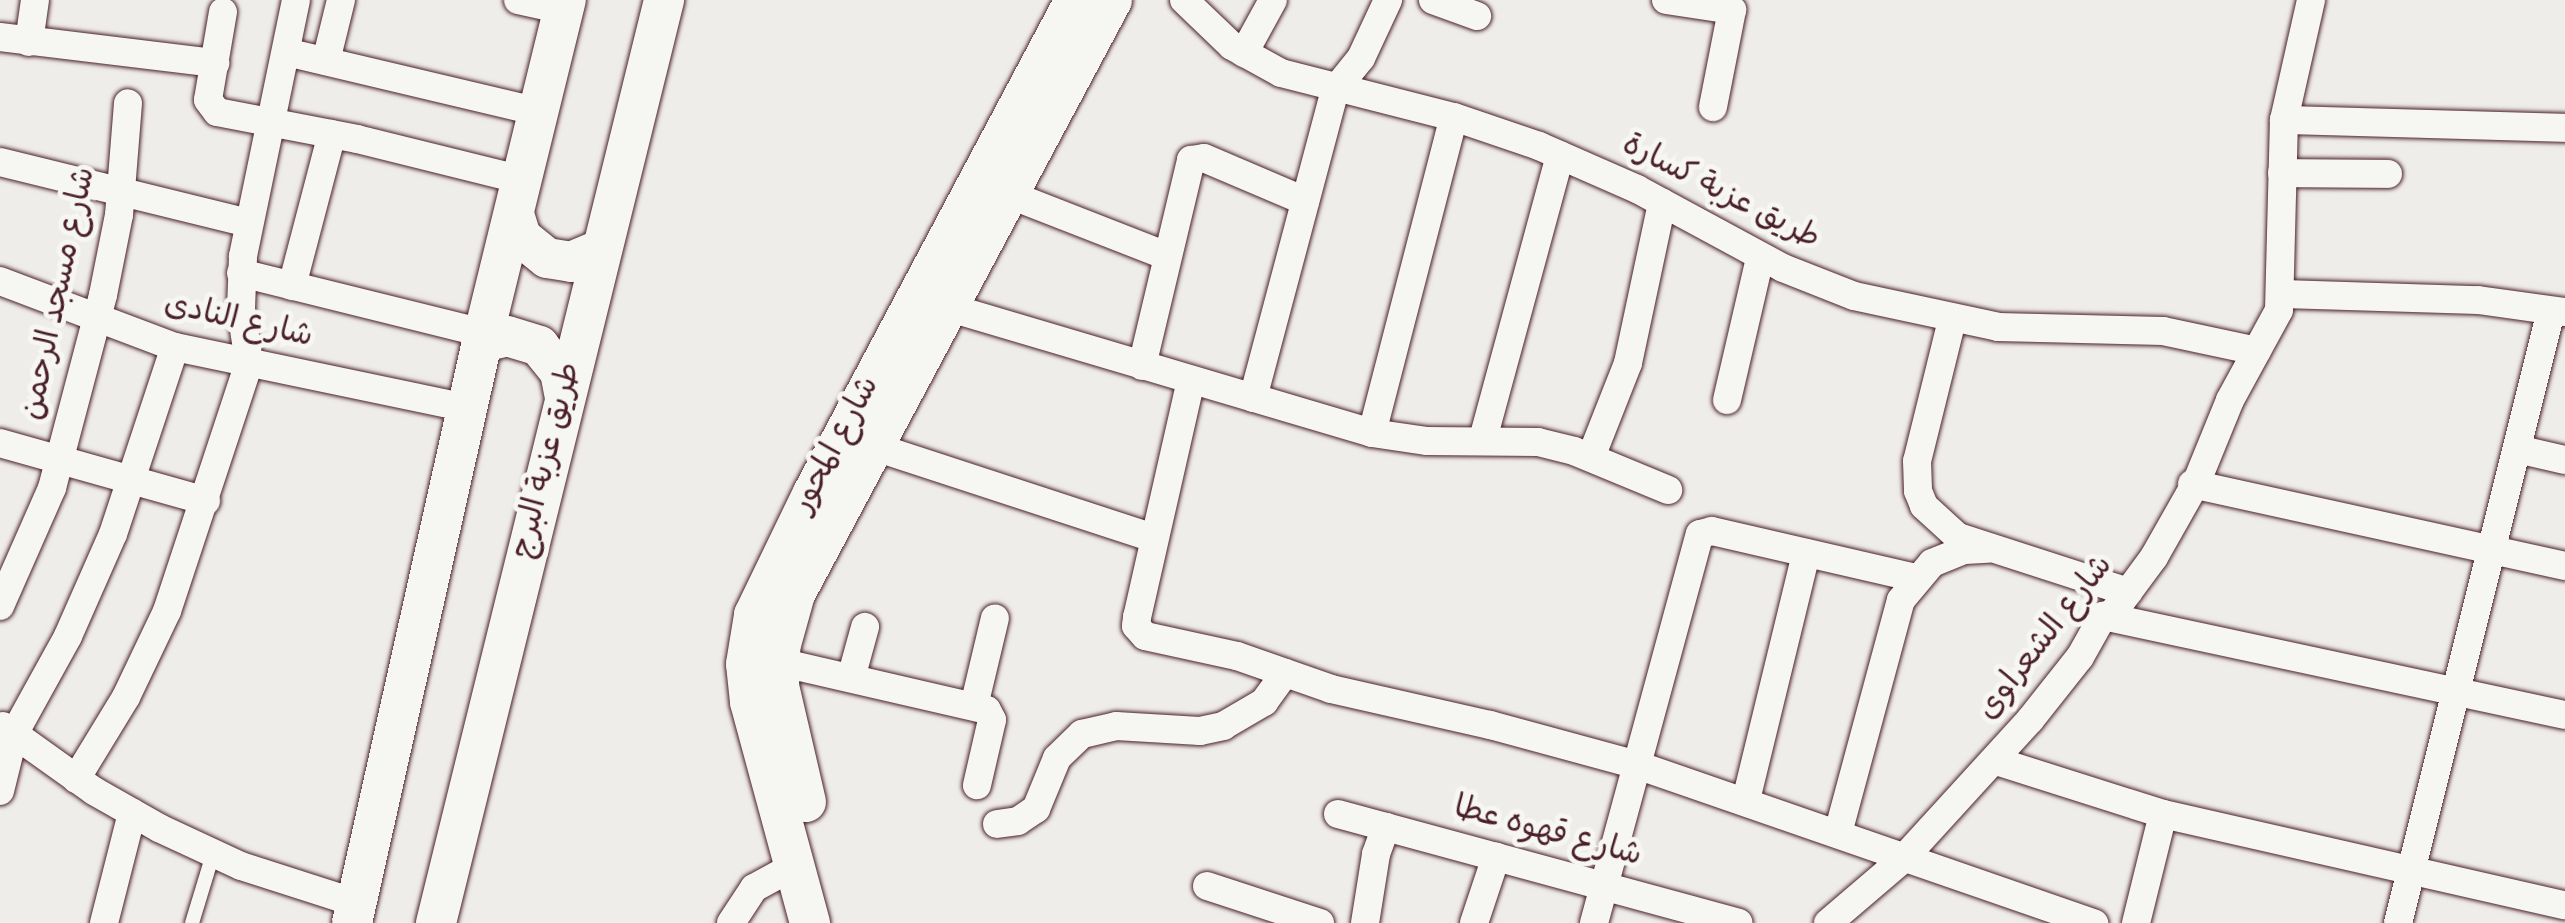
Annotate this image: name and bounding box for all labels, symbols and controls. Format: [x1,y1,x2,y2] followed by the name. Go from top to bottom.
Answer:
[1615,128,1825,260] street label: طريق عزبة كسارة
[15,164,107,424] street label: شارع مسجد الرحمن
[160,287,316,359] street label: شارع النادى
[506,359,592,563] street label: طريق عزبة البرج
[786,371,890,521] street label: شارع المحور
[1971,549,2123,729] street label: شارع الشعراوى
[1449,790,1645,878] street label: شارع قهوه عطا

